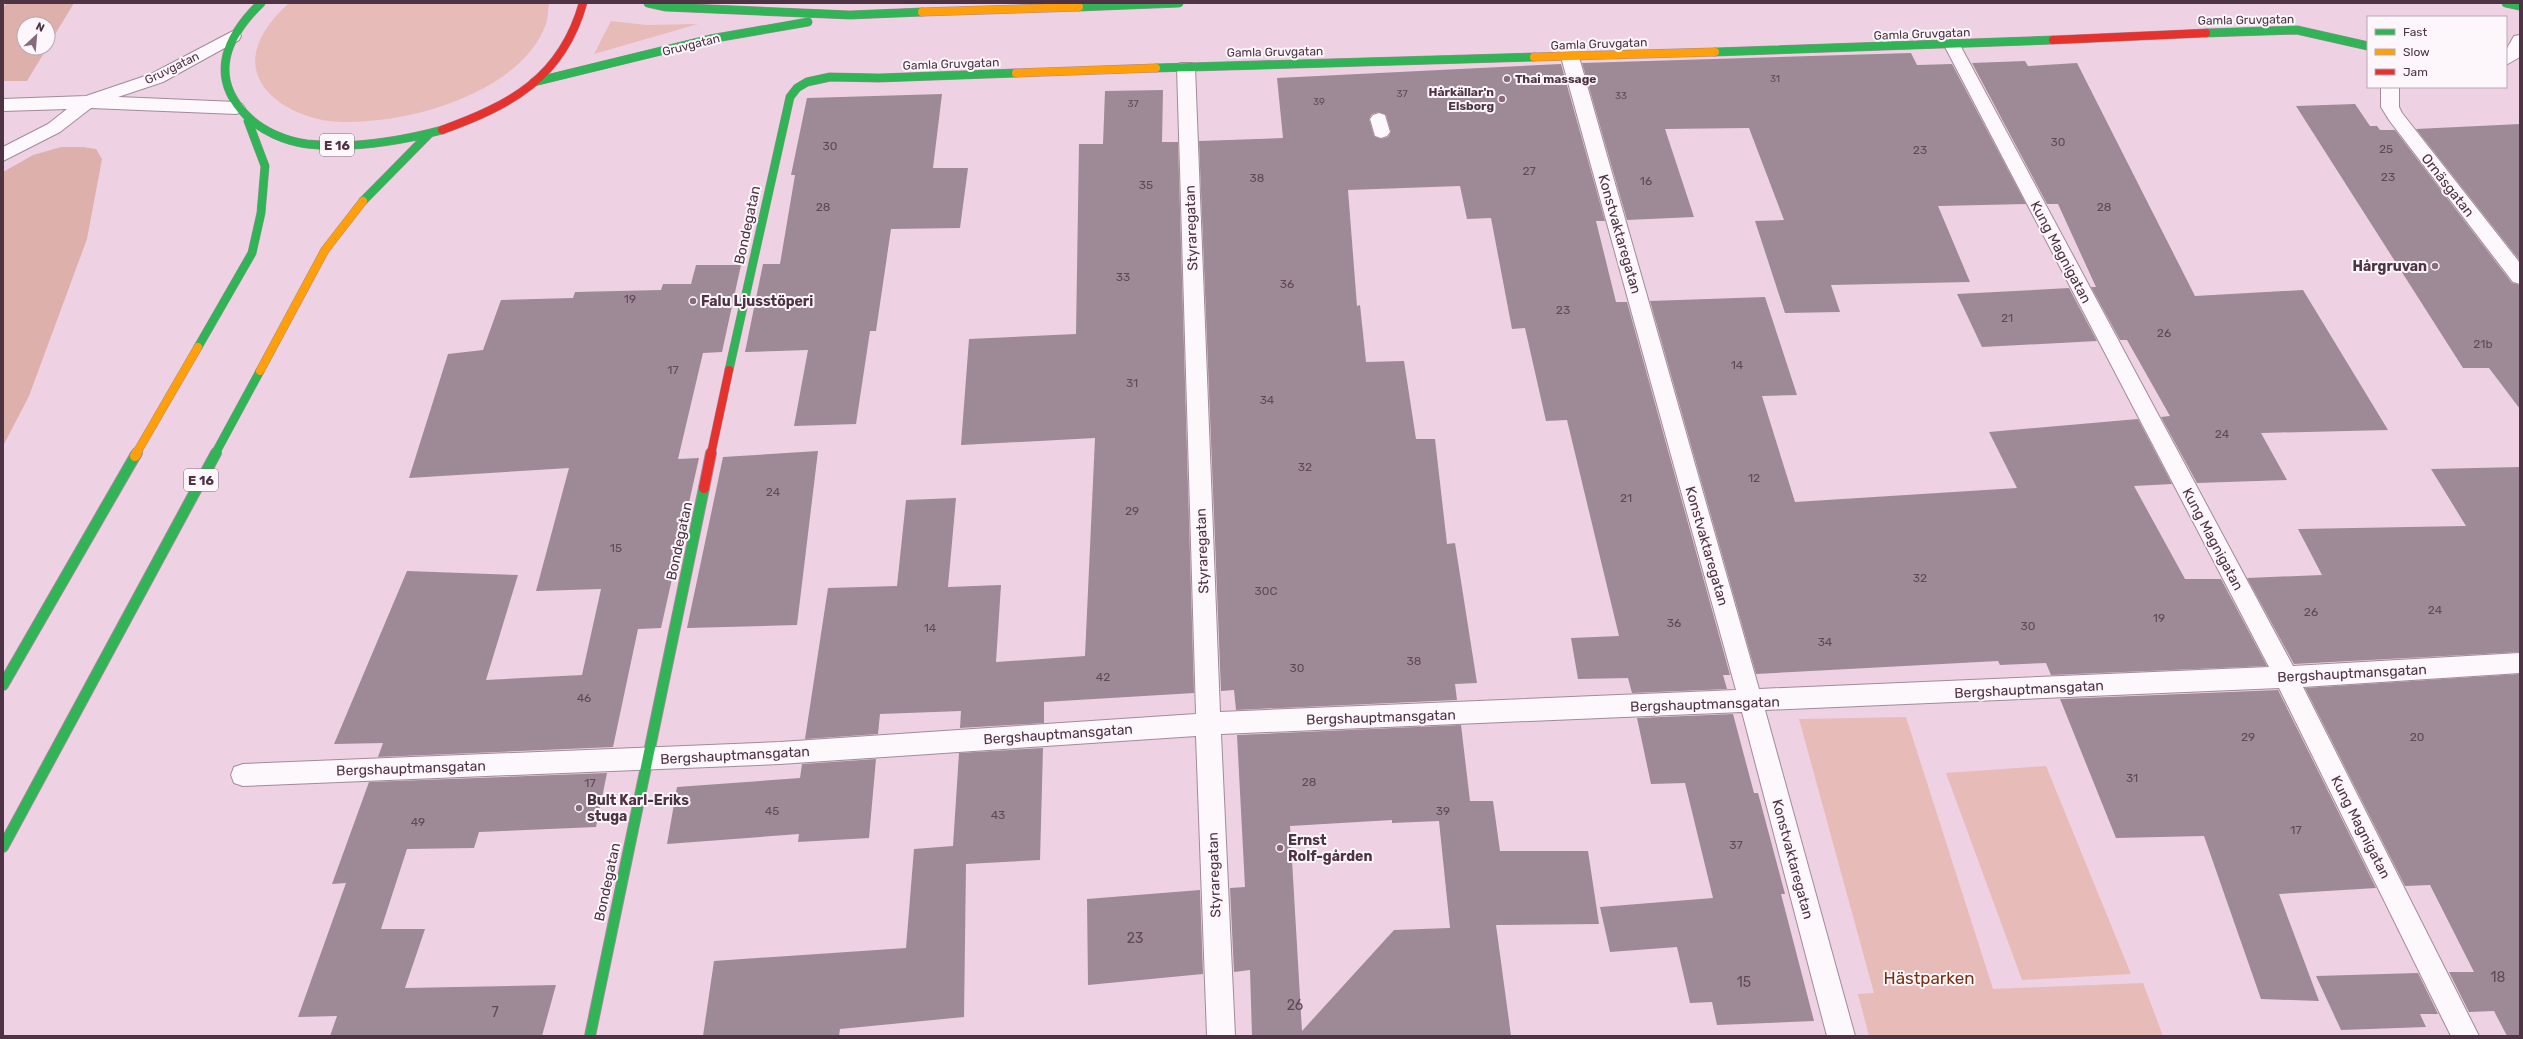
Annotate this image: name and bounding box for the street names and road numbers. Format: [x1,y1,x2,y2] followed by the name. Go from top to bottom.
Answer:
[2198,12,2294,28] street label: Gamla Gruvgatan
[1873,25,1971,43] street label: Gamla Gruvgatan
[661,31,721,59] street label: Gruvgatan
[1550,35,1648,53] street label: Gamla Gruvgatan
[1227,44,1323,60] street label: Gamla Gruvgatan
[143,49,201,87] street label: Gruvgatan
[902,55,1000,73] street label: Gamla Gruvgatan
[320,134,354,156] road number: E 16
[2418,150,2478,220] street label: Ornäsgatan
[1594,172,1645,296] street label: Konstvaktaregatan
[731,184,764,266] street label: Bondegatan
[1182,185,1201,271] street label: Styraregatan
[2026,198,2095,306] street label: Kung Magnigatan
[184,469,218,491] road number: E 16
[1681,484,1732,608] street label: Konstvaktaregatan
[2178,485,2247,593] street label: Kung Magnigatan
[663,500,696,582] street label: Bondegatan
[1193,508,1212,594] street label: Styraregatan
[2277,661,2427,686] street label: Bergshauptmansgatan
[1954,677,2104,702] street label: Bergshauptmansgatan
[1630,693,1780,716] street label: Bergshauptmansgatan
[1306,706,1456,729] street label: Bergshauptmansgatan
[983,721,1133,748] street label: Bergshauptmansgatan
[660,743,810,768] street label: Bergshauptmansgatan
[336,757,486,780] street label: Bergshauptmansgatan
[2327,773,2394,882] street label: Kung Magnigatan
[1768,797,1817,921] street label: Konstvaktaregatan
[1205,832,1224,918] street label: Styraregatan
[591,841,624,923] street label: Bondegatan

